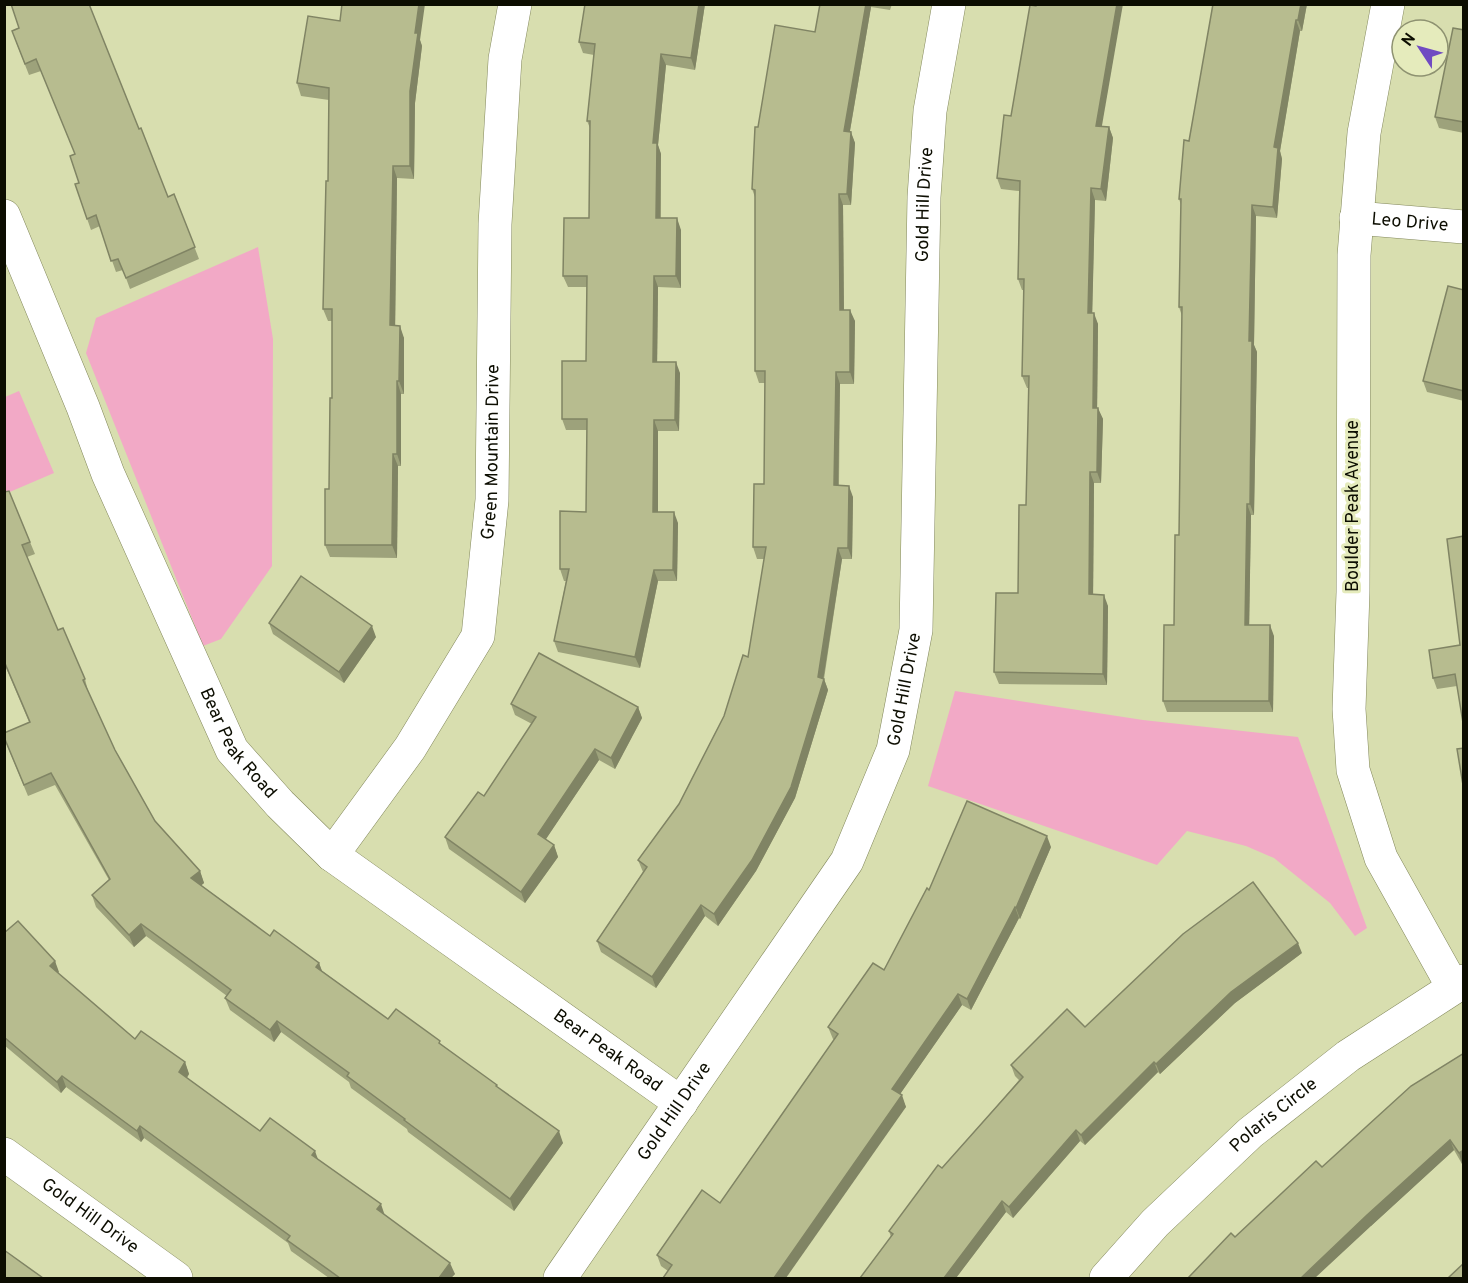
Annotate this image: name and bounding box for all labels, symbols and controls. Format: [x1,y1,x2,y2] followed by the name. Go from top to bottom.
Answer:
[1390,18,1450,78] north arrow
[1398,30,1421,51] text: N
[911,146,939,262] street label: Gold Hill Drive
[1370,208,1449,237] street label: Leo Drive
[476,364,505,541] street label: Green Mountain Drive
[1342,420,1365,592] street label: Boulder Peak Avenue
[882,631,927,748] street label: Gold Hill Drive
[194,684,281,804] street label: Bear Peak Road
[549,1004,667,1097] street label: Bear Peak Road
[632,1058,717,1166] street label: Gold Hill Drive
[1225,1073,1322,1158] street label: Polaris Circle
[37,1173,143,1259] street label: Gold Hill Drive

